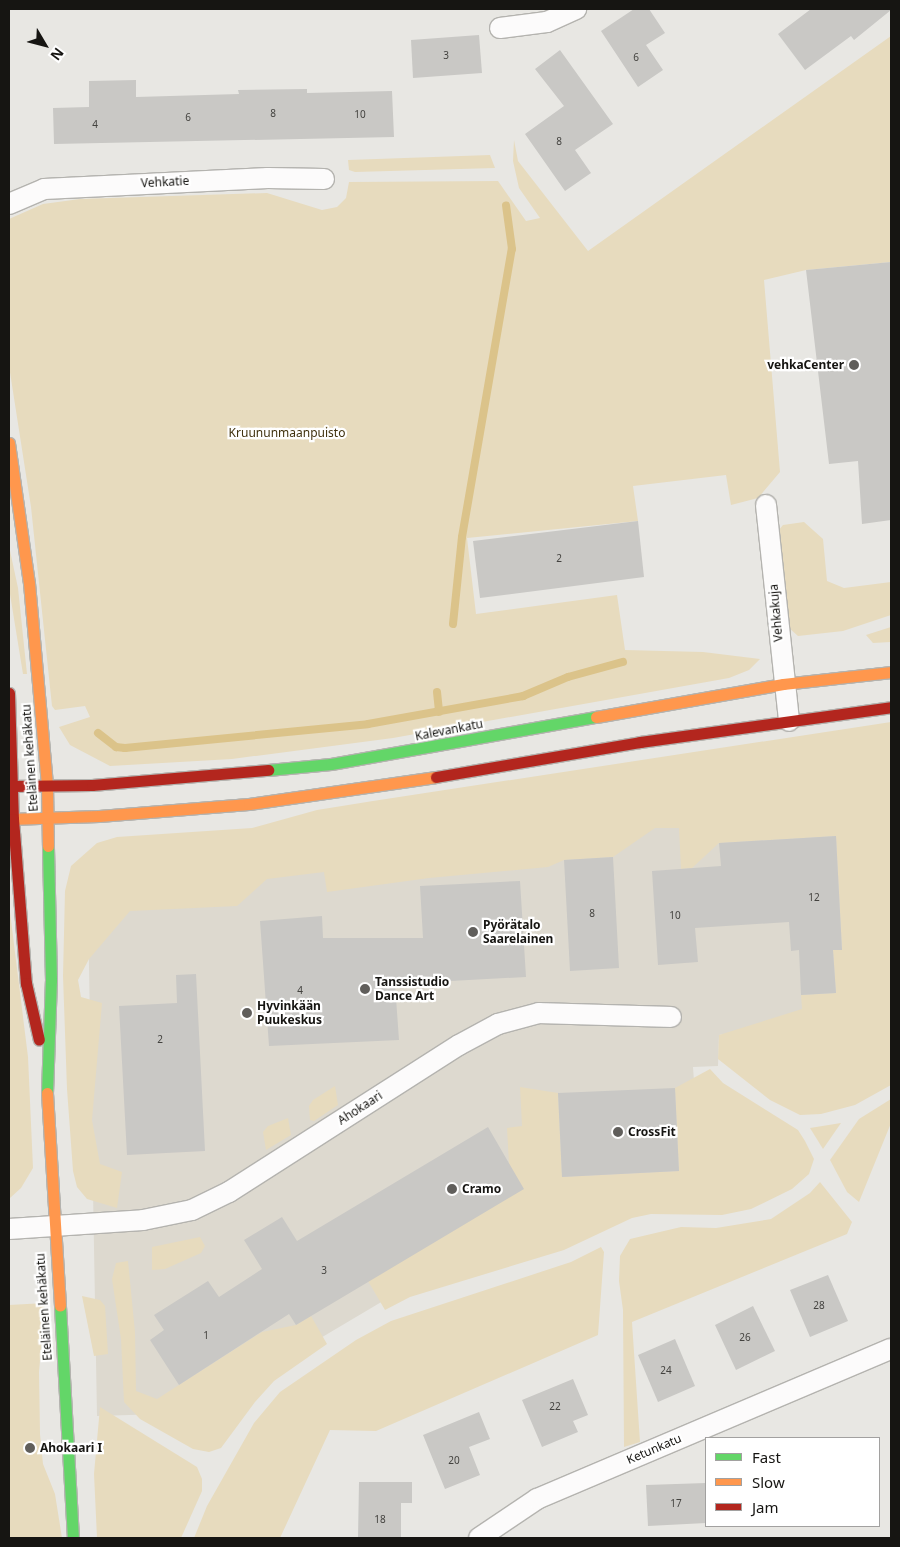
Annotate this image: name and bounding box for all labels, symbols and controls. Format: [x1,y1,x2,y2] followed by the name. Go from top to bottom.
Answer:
[20,20,70,70] north arrow
[46,44,68,65] text: N
[443,50,449,62] house number: 3
[633,52,639,64] house number: 6
[270,108,276,120] house number: 8
[354,109,366,121] house number: 10
[185,112,191,124] house number: 6
[92,119,98,131] house number: 4
[556,136,562,148] house number: 8
[140,174,190,190] street label: Vehkatie
[767,358,844,372] place label: vehkaCenter
[848,359,860,371] marker: vehkaCenter
[229,426,345,440] park label: Kruununmaanpuisto
[556,553,562,565] house number: 2
[766,584,786,642] street label: Vehkakuja
[19,704,41,812] street label: Eteläinen kehäkatu
[414,716,484,744] street label: Kalevankatu
[808,892,820,904] house number: 12
[589,908,595,920] house number: 8
[669,910,681,922] house number: 10
[483,918,553,946] place label: Pyörätalo Saarelainen
[467,926,479,938] marker: Pyörätalo Saarelainen
[375,975,449,1003] place label: Tanssistudio Dance Art
[359,983,371,995] marker: Tanssistudio Dance Art
[297,985,303,997] house number: 4
[257,999,322,1027] place label: Hyvinkään Puukeskus
[241,1007,253,1019] marker: Hyvinkään Puukeskus
[157,1034,163,1046] house number: 2
[335,1088,385,1128] street label: Ahokaari
[628,1125,676,1139] place label: CrossFit
[612,1126,624,1138] marker: CrossFit
[462,1182,501,1196] place label: Cramo
[446,1183,458,1195] marker: Cramo
[33,1253,55,1361] street label: Eteläinen kehäkatu
[321,1265,327,1277] house number: 3
[813,1300,825,1312] house number: 28
[203,1330,209,1342] house number: 1
[739,1332,751,1344] house number: 26
[660,1365,672,1377] house number: 24
[549,1401,561,1413] house number: 22
[624,1431,684,1467] street label: Ketunkatu
[705,1437,880,1527] legend
[40,1441,102,1455] place label: Ahokaari I
[24,1442,36,1454] marker: Ahokaari I
[752,1447,781,1467] text: Fast
[448,1455,460,1467] house number: 20
[752,1472,785,1492] text: Slow
[752,1497,779,1517] text: Jam
[670,1498,682,1510] house number: 17
[374,1514,386,1526] house number: 18

